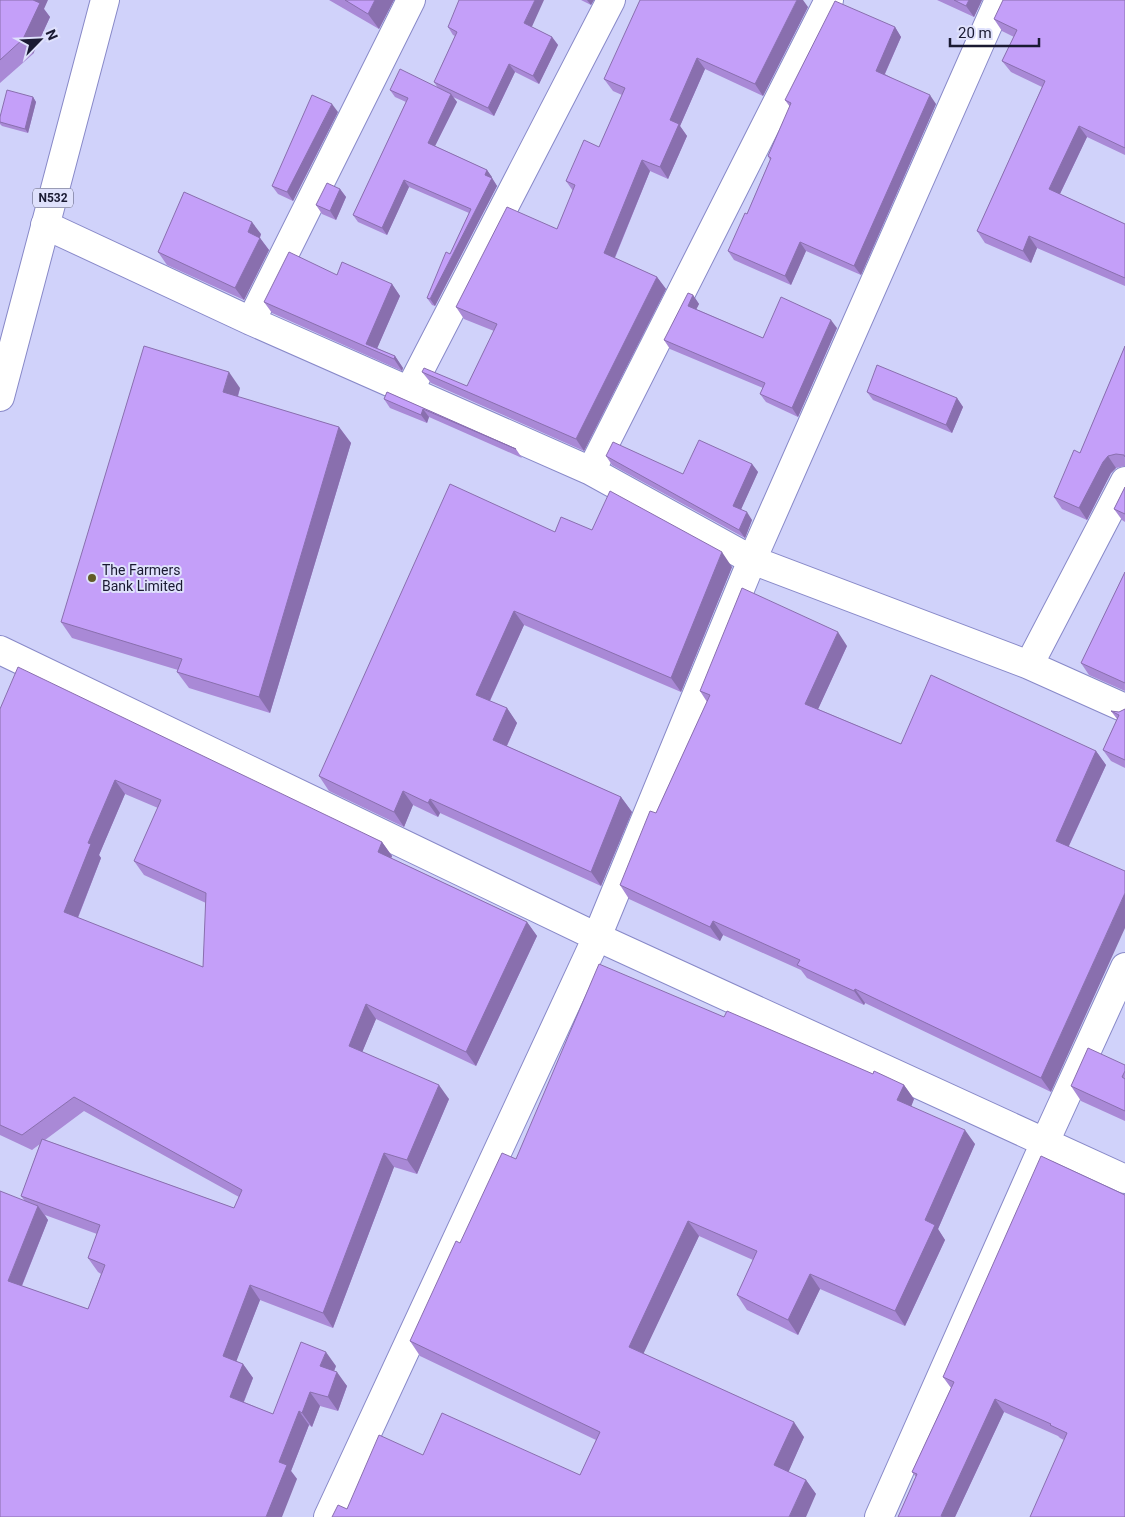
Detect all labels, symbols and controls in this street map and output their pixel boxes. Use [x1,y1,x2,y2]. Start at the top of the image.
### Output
north arrow [15,15,65,65]
scale bar [950,15,1039,47]
text: 20 m [958,24,992,42]
text: N [43,27,61,42]
road number: N532 [33,188,73,208]
place label: The Farmers Bank Limited [102,562,183,594]
marker: The Farmers Bank Limited [86,572,98,584]

